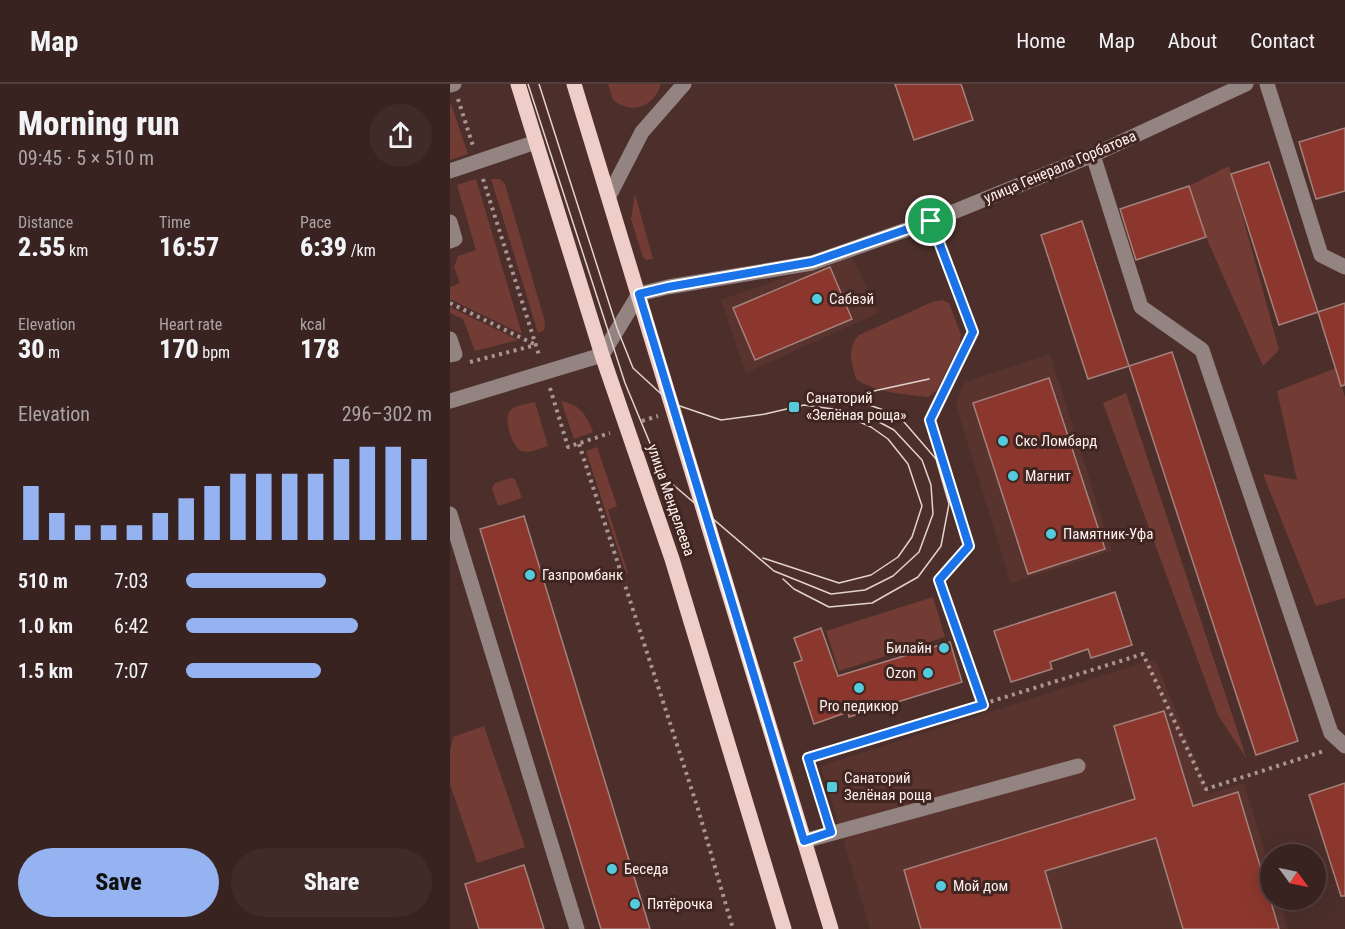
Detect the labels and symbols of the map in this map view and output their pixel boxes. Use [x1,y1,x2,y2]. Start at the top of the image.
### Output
street label: улица Генерала Горбатова [981,127,1139,207]
pin [905,195,956,246]
place label: Сабвэй [829,290,874,308]
marker: Сабвэй [810,292,824,306]
place label: Санаторий «Зелёная роща» [806,389,906,424]
marker: Санаторий «Зелёная роща» [787,400,801,414]
place label: Скс Ломбард [1015,432,1097,450]
marker: Скс Ломбард [996,434,1010,448]
street label: улица Менделеева [643,442,699,558]
place label: Магнит [1025,467,1071,485]
marker: Магнит [1006,469,1020,483]
place label: Памятник-Уфа [1063,525,1153,543]
marker: Памятник-Уфа [1044,527,1058,541]
place label: Газпромбанк [542,566,623,584]
marker: Газпромбанк [523,568,537,582]
place label: Билайн [886,639,932,657]
marker: Билайн [937,641,951,655]
place label: Ozon [886,664,916,682]
marker: Ozon [921,666,935,680]
marker: Pro педикюр [852,681,866,695]
place label: Pro педикюр [819,697,899,715]
place label: Санаторий Зелёная роща [844,769,932,804]
marker: Санаторий Зелёная роща [825,780,839,794]
north arrow [1260,844,1326,910]
place label: Беседа [624,860,668,878]
marker: Беседа [605,862,619,876]
place label: Мой дом [953,877,1008,895]
marker: Мой дом [934,879,948,893]
place label: Пятёрочка [647,895,713,913]
marker: Пятёрочка [628,897,642,911]

